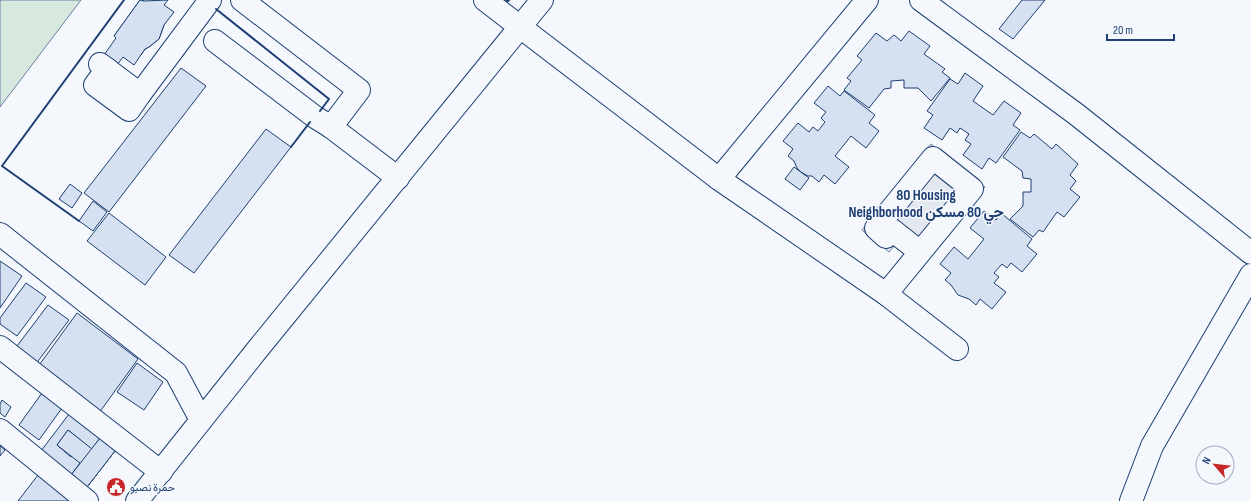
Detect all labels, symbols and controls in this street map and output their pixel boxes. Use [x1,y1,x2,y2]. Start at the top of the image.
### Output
scale bar [1107,16,1174,42]
text: 20 m [1113,23,1133,38]
district label: 80 Housing Neighborhood حي 80 مسكن [848,186,1004,225]
north arrow [1195,445,1235,485]
text: N [1199,455,1214,466]
public building icon: حمرة نصبو [105,476,127,498]
place label: حمرة نصبو [130,481,175,494]

